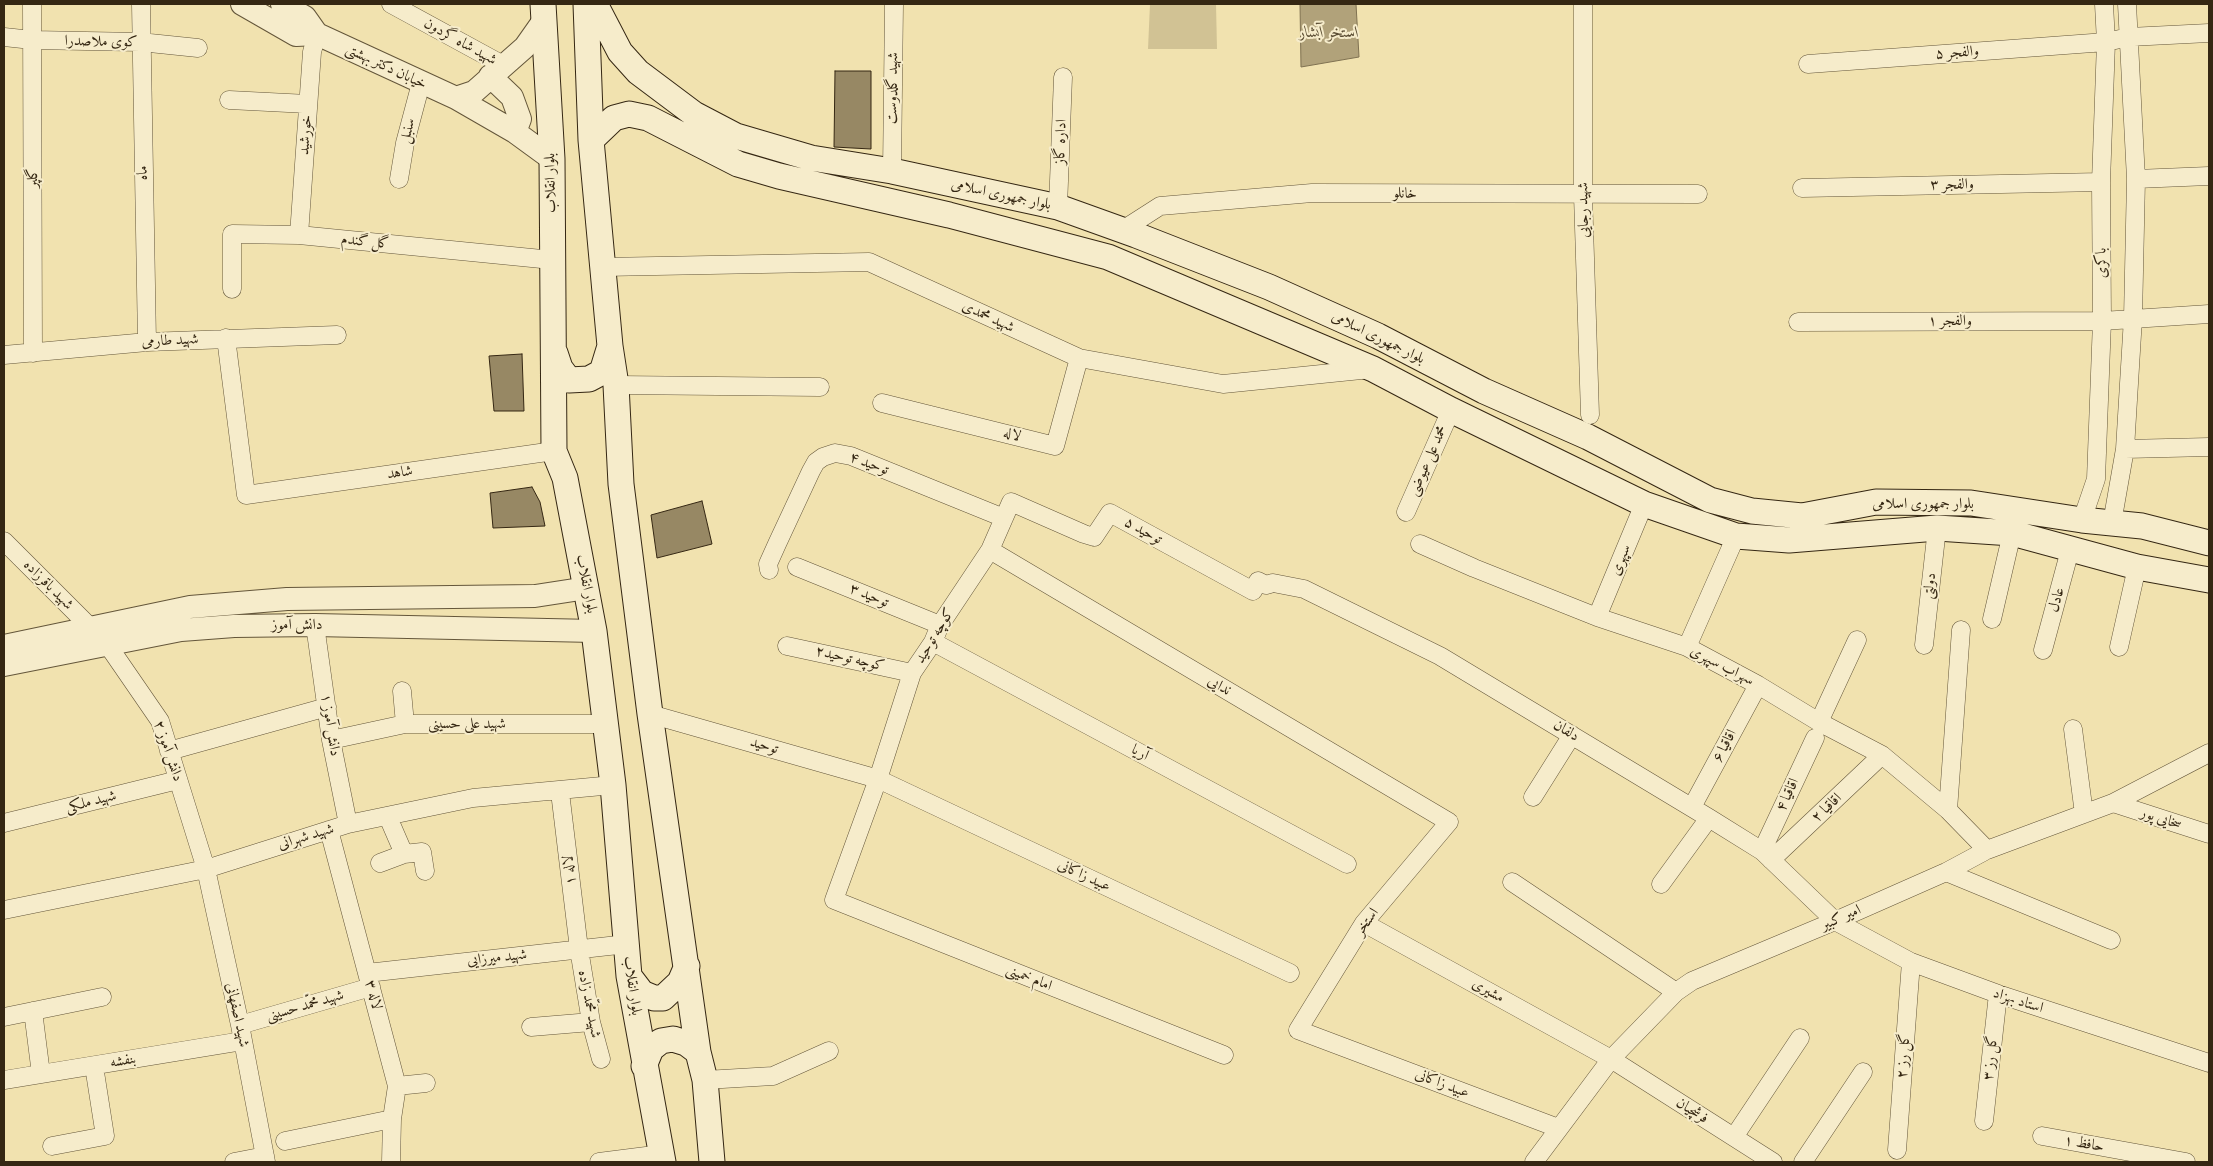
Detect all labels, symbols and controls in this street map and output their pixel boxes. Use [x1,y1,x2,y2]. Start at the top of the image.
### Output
street label: شهید شاه گردون [420,15,500,69]
water label: استخر آبشار [1299,23,1359,43]
street label: کوی ملاصدرا [64,32,138,52]
street label: خیابان دکتر بهشتی [343,40,429,94]
street label: والفجر ۵ [1935,42,1979,64]
street label: شهید گلدوست [883,52,903,124]
street label: خورشید [296,114,316,156]
street label: سنبل [396,116,420,146]
street label: اداره گاز [1051,119,1071,165]
street label: بلوار انقلاب [541,153,561,213]
street label: ماه [134,165,152,181]
street label: گلپر [24,168,42,188]
street label: بلوار جمهوری اسلامی [949,176,1053,214]
street label: والفجر ۳ [1930,176,1974,194]
street label: شهید رجایی [1575,182,1593,238]
street label: خانلو [1393,185,1417,203]
street label: گل گندم [340,231,390,253]
street label: باکری [2093,248,2111,278]
street label: شهید محمدی [959,297,1017,337]
street label: بلوار جمهوری اسلامی [1328,308,1428,368]
street label: والفجر ۱ [1928,312,1972,330]
street label: شهید طارمی [141,331,199,351]
street label: محمد علی عیوضی [1404,423,1452,499]
street label: لاله [1001,424,1023,446]
street label: توحید ۴ [847,449,891,479]
street label: شاهد [386,462,414,484]
street label: بلوار جمهوری اسلامی [1872,495,1974,513]
street label: توحید ۵ [1121,513,1165,549]
street label: سپهری [1606,542,1636,578]
street label: بلوار انقلاب [571,553,601,615]
street label: شهید باقرزاده [19,556,77,614]
street label: دولتی [1919,572,1941,600]
street label: توحید ۳ [847,580,891,612]
street label: عادل [2045,586,2069,614]
street label: کوچه توحید [911,605,959,667]
street label: دانش آموز [271,616,323,634]
street label: کوچه توحید۲ [814,642,886,676]
street label: سهراب سپهری [1687,642,1757,690]
street label: ندایی [1204,672,1234,700]
street label: دانش آموز ۱ [316,692,344,758]
street label: شهید علی حسینی [428,715,506,733]
street label: دلفان [1550,716,1582,746]
street label: دانش آموز ۲ [149,718,187,784]
street label: اقاقیا ۶ [1709,726,1741,766]
street label: توحید [748,733,780,759]
street label: آریا [1128,741,1152,765]
street label: اقاقیا ۴ [1773,776,1803,814]
street label: شهید ملکی [64,787,118,817]
street label: اقاقیا ۲ [1808,790,1846,826]
street label: سخایی پور [2138,804,2184,834]
street label: شهید شهرانی [276,820,336,854]
street label: لاله ۱ [559,854,581,886]
street label: عبید زاکانی [1055,856,1113,896]
street label: امیر کبیر [1818,901,1864,935]
street label: استخر [1351,905,1383,939]
street label: شهید میرزایی [466,946,528,970]
street label: بلوار انقلاب [619,955,645,1017]
street label: امام خمینی [1003,961,1055,995]
street label: شهید محمّد زاده [574,969,604,1039]
street label: مشیری [1469,975,1507,1007]
street label: لاله ۳ [360,978,386,1012]
street label: شهید اصفهانی [221,981,253,1049]
street label: استاد بهزاد [1991,984,2045,1018]
street label: شهید محمّد حسینی [264,986,346,1026]
street label: گل رز ۲ [1893,1033,1915,1079]
street label: گل رز ۳ [1980,1035,2002,1081]
street label: بنفشه [109,1050,137,1072]
street label: عبید زاکانی [1412,1065,1472,1103]
street label: فرشچیان [1672,1094,1712,1128]
street label: حافظ ۱ [2063,1132,2105,1156]

